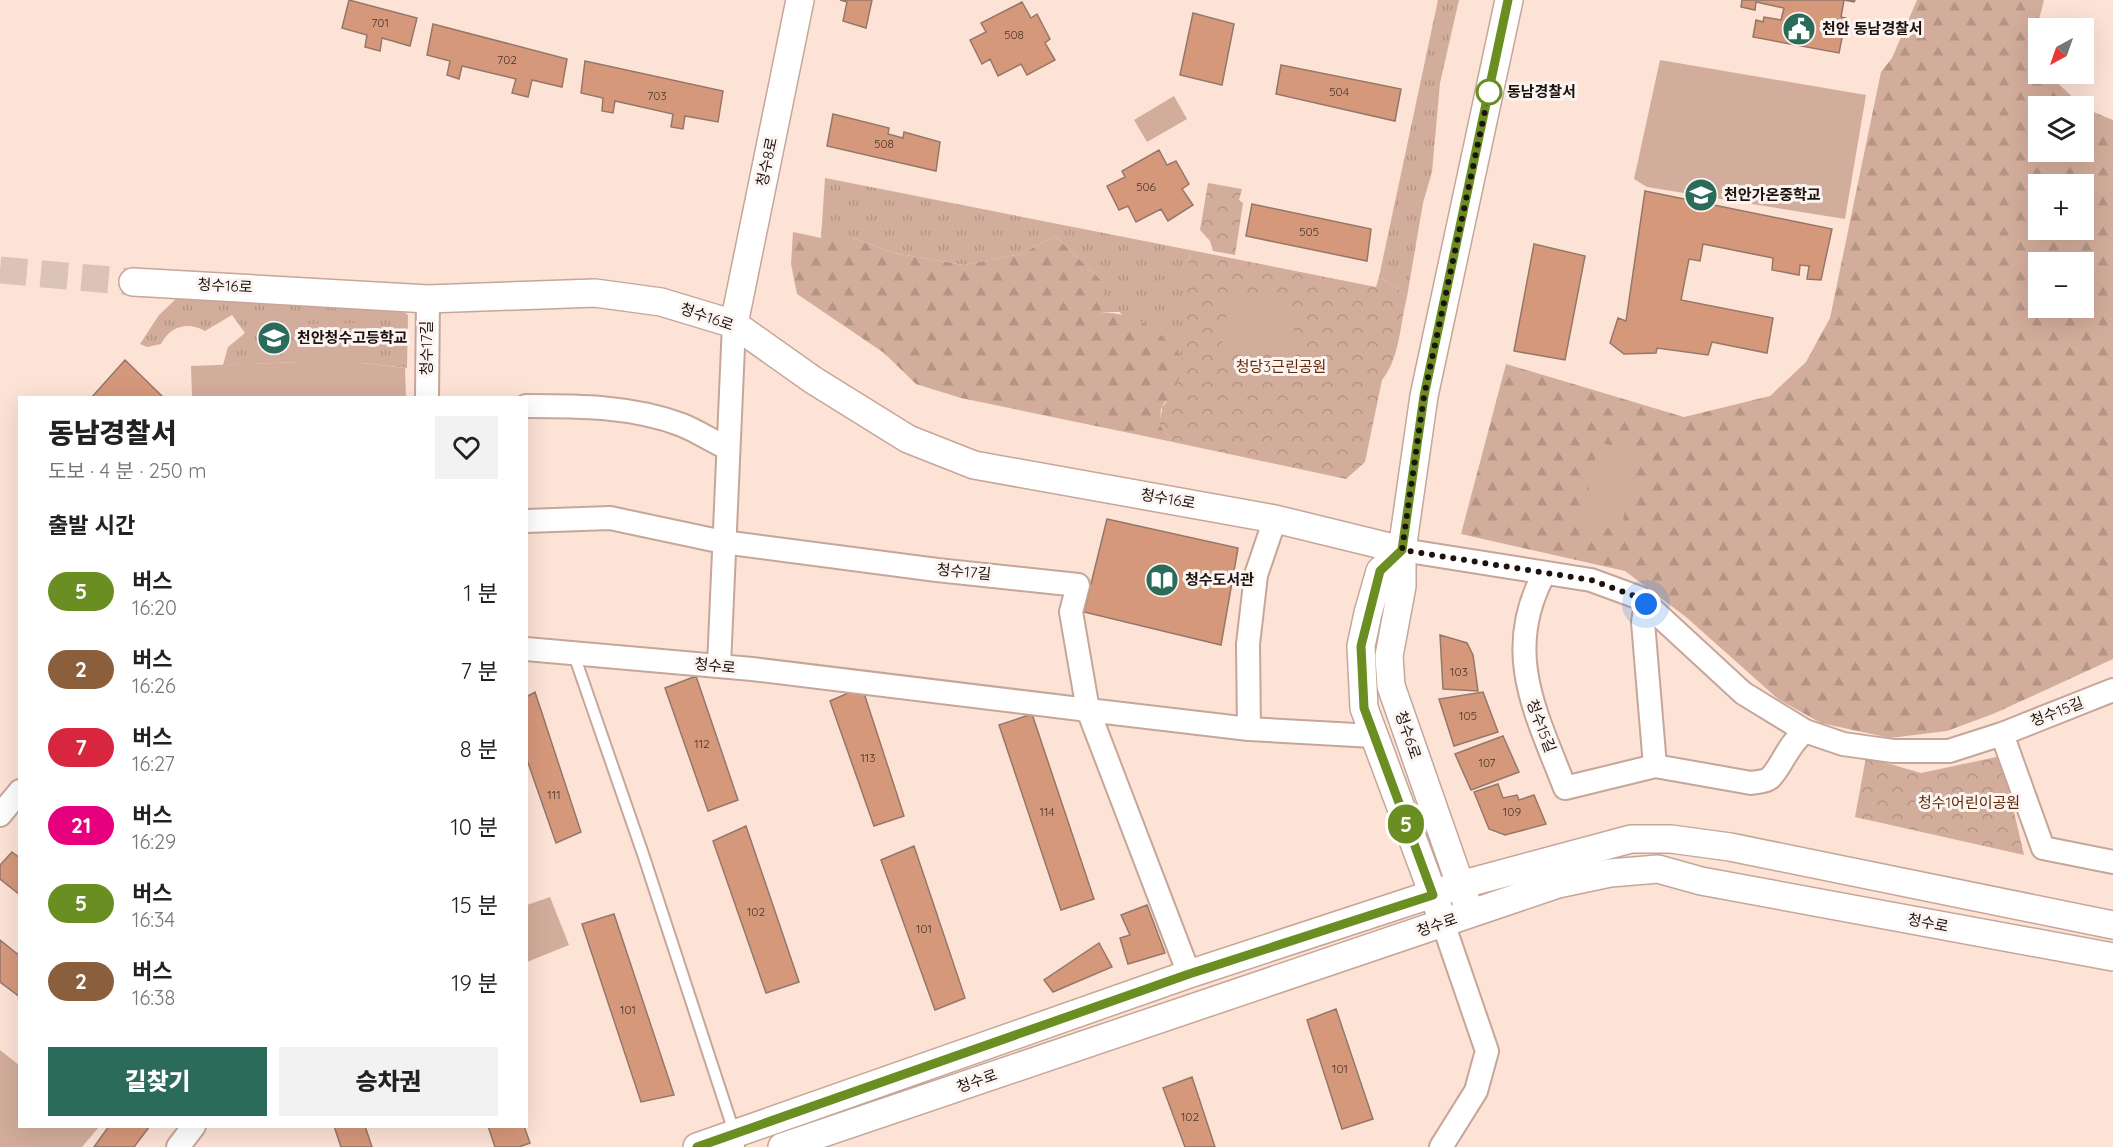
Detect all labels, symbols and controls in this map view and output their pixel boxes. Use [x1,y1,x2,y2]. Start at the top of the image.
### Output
public building icon: 천안 동남경찰서 [1781,11,1817,47]
house number: 701 [371,15,389,30]
north arrow [2028,18,2094,84]
map controls [2028,18,2094,318]
place label: 천안 동남경찰서 [1822,19,1923,38]
house number: 508 [1004,27,1024,42]
house number: 702 [497,52,517,67]
marker: 동남경찰서 [1476,79,1502,105]
place label: 동남경찰서 [1507,82,1576,101]
house number: 504 [1329,84,1349,99]
house number: 703 [647,88,667,103]
button: layers [2028,96,2094,162]
street label: 청수8로 [752,136,781,188]
house number: 508 [874,136,894,151]
button: + [2028,174,2094,240]
school or university icon: 천안가온중학교 [1683,177,1719,213]
house number: 506 [1136,179,1157,194]
place label: 천안가온중학교 [1724,185,1821,204]
house number: 505 [1299,224,1319,239]
button: − [2028,252,2094,318]
street label: 청수16로 [197,275,253,296]
street label: 청수16로 [678,299,736,334]
school or university icon: 천안청수고등학교 [256,320,292,356]
street label: 청수17길 [417,321,436,375]
place label: 천안청수고등학교 [297,328,408,347]
park label: 청당3근린공원 [1236,357,1326,376]
text: 동남경찰서 [48,415,177,450]
button: heart [435,416,498,479]
text: 도보 · 4 분 · 250 m [48,458,206,483]
street label: 청수16로 [1139,484,1197,513]
text: 출발 시간 [48,511,135,539]
street label: 청수17길 [936,560,992,583]
library icon: 청수도서관 [1144,562,1180,598]
text: 버스 [132,567,172,595]
place label: 청수도서관 [1185,570,1254,589]
text: 5 [75,578,87,604]
text: 1 분 [464,579,498,607]
your location [1631,589,1661,619]
text: 16:20 [132,595,177,620]
text: 버스 [132,645,172,673]
street label: 청수로 [693,654,737,677]
text: 2 [75,656,87,682]
text: 7 분 [460,657,498,685]
house number: 103 [1450,664,1468,679]
text: 16:26 [132,673,176,698]
street label: 청수15길 [2028,693,2086,730]
street label: 청수15길 [1523,697,1560,755]
street label: 청수6로 [1391,708,1426,761]
house number: 105 [1459,708,1477,723]
text: 버스 [132,723,172,751]
text: 7 [75,734,87,760]
text: 8 분 [460,735,498,763]
house number: 112 [694,736,710,751]
house number: 113 [860,750,876,765]
text: 16:27 [132,751,175,776]
house number: 107 [1478,755,1496,770]
house number: 111 [547,787,561,802]
park label: 청수1어린이공원 [1918,793,2020,812]
text: 버스 [132,801,172,829]
house number: 114 [1039,804,1055,819]
line badge: 5 [1386,804,1426,844]
house number: 109 [1503,804,1521,819]
text: 5 [1400,811,1412,837]
text: 21 [71,812,91,838]
text: 10 분 [451,813,498,841]
text: 16:29 [132,829,176,854]
text: 버스 [132,879,172,907]
text: 5 [75,890,87,916]
text: 15 분 [452,891,498,919]
house number: 102 [747,904,765,919]
text: 16:34 [132,907,175,932]
street label: 청수로 [1414,909,1460,940]
street label: 청수로 [1906,909,1950,936]
house number: 101 [916,921,932,936]
text: 버스 [132,957,172,985]
text: 2 [75,968,87,994]
text: 19 분 [451,969,498,997]
text: 16:38 [132,985,175,1010]
house number: 101 [620,1002,636,1017]
button: 길찾기 [48,1047,267,1116]
button: 승차권 [279,1047,498,1116]
house number: 101 [1332,1061,1348,1076]
street label: 청수로 [954,1065,1000,1096]
house number: 102 [1181,1109,1199,1124]

